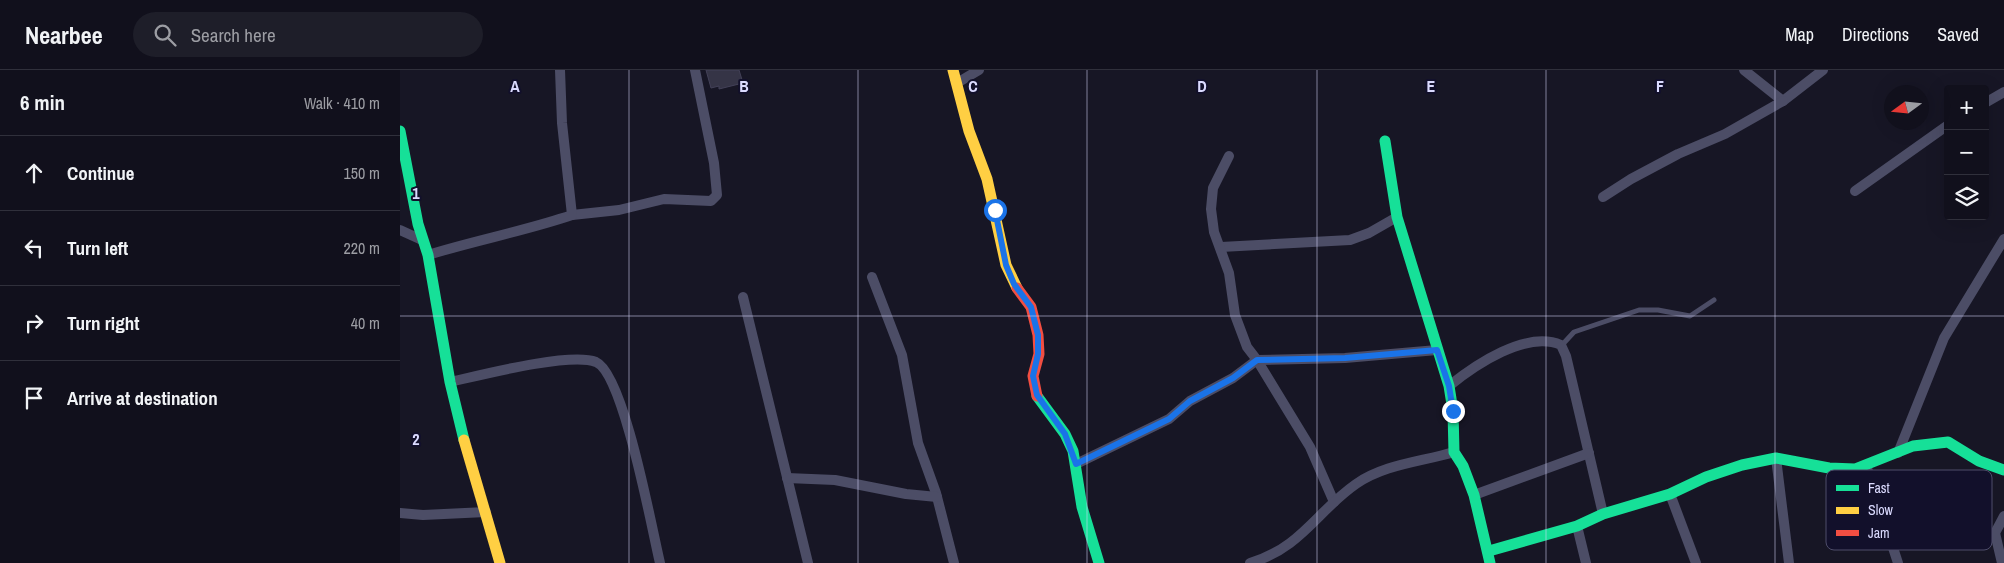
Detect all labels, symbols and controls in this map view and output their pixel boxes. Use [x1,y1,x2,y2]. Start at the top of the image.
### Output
search box [133,12,483,57]
text: Nearbee [25,19,103,51]
icon: search [151,21,179,49]
text: Search here [191,22,276,48]
text: Map [1785,22,1814,47]
text: Directions [1842,22,1909,47]
text: Saved [1937,22,1979,47]
text: A [510,75,520,97]
text: B [739,75,749,97]
text: C [968,75,978,97]
text: D [1197,75,1207,97]
text: E [1427,75,1436,97]
text: F [1656,75,1664,97]
north arrow [1884,85,1929,130]
map controls [1944,85,1989,220]
button: + [1944,85,1989,130]
text: 6 min [20,88,65,117]
text: Walk · 410 m [304,92,380,114]
button: − [1944,130,1989,175]
icon: ahead [20,159,48,187]
text: Continue [67,160,135,186]
text: 150 m [344,162,380,184]
button: layers [1944,175,1989,220]
text: 1 [412,182,420,204]
route start [984,199,1007,222]
icon: left [20,234,48,262]
text: Turn left [67,235,128,261]
text: 220 m [344,237,380,259]
icon: right [20,309,48,337]
text: Turn right [67,310,139,336]
text: 40 m [351,312,380,334]
icon: arrive [20,384,48,412]
text: Arrive at destination [67,385,218,411]
route end [1442,400,1465,423]
text: 2 [412,428,420,450]
legend [1826,470,1992,550]
text: Fast [1868,479,1890,497]
text: Slow [1868,501,1894,519]
text: Jam [1868,524,1890,542]

